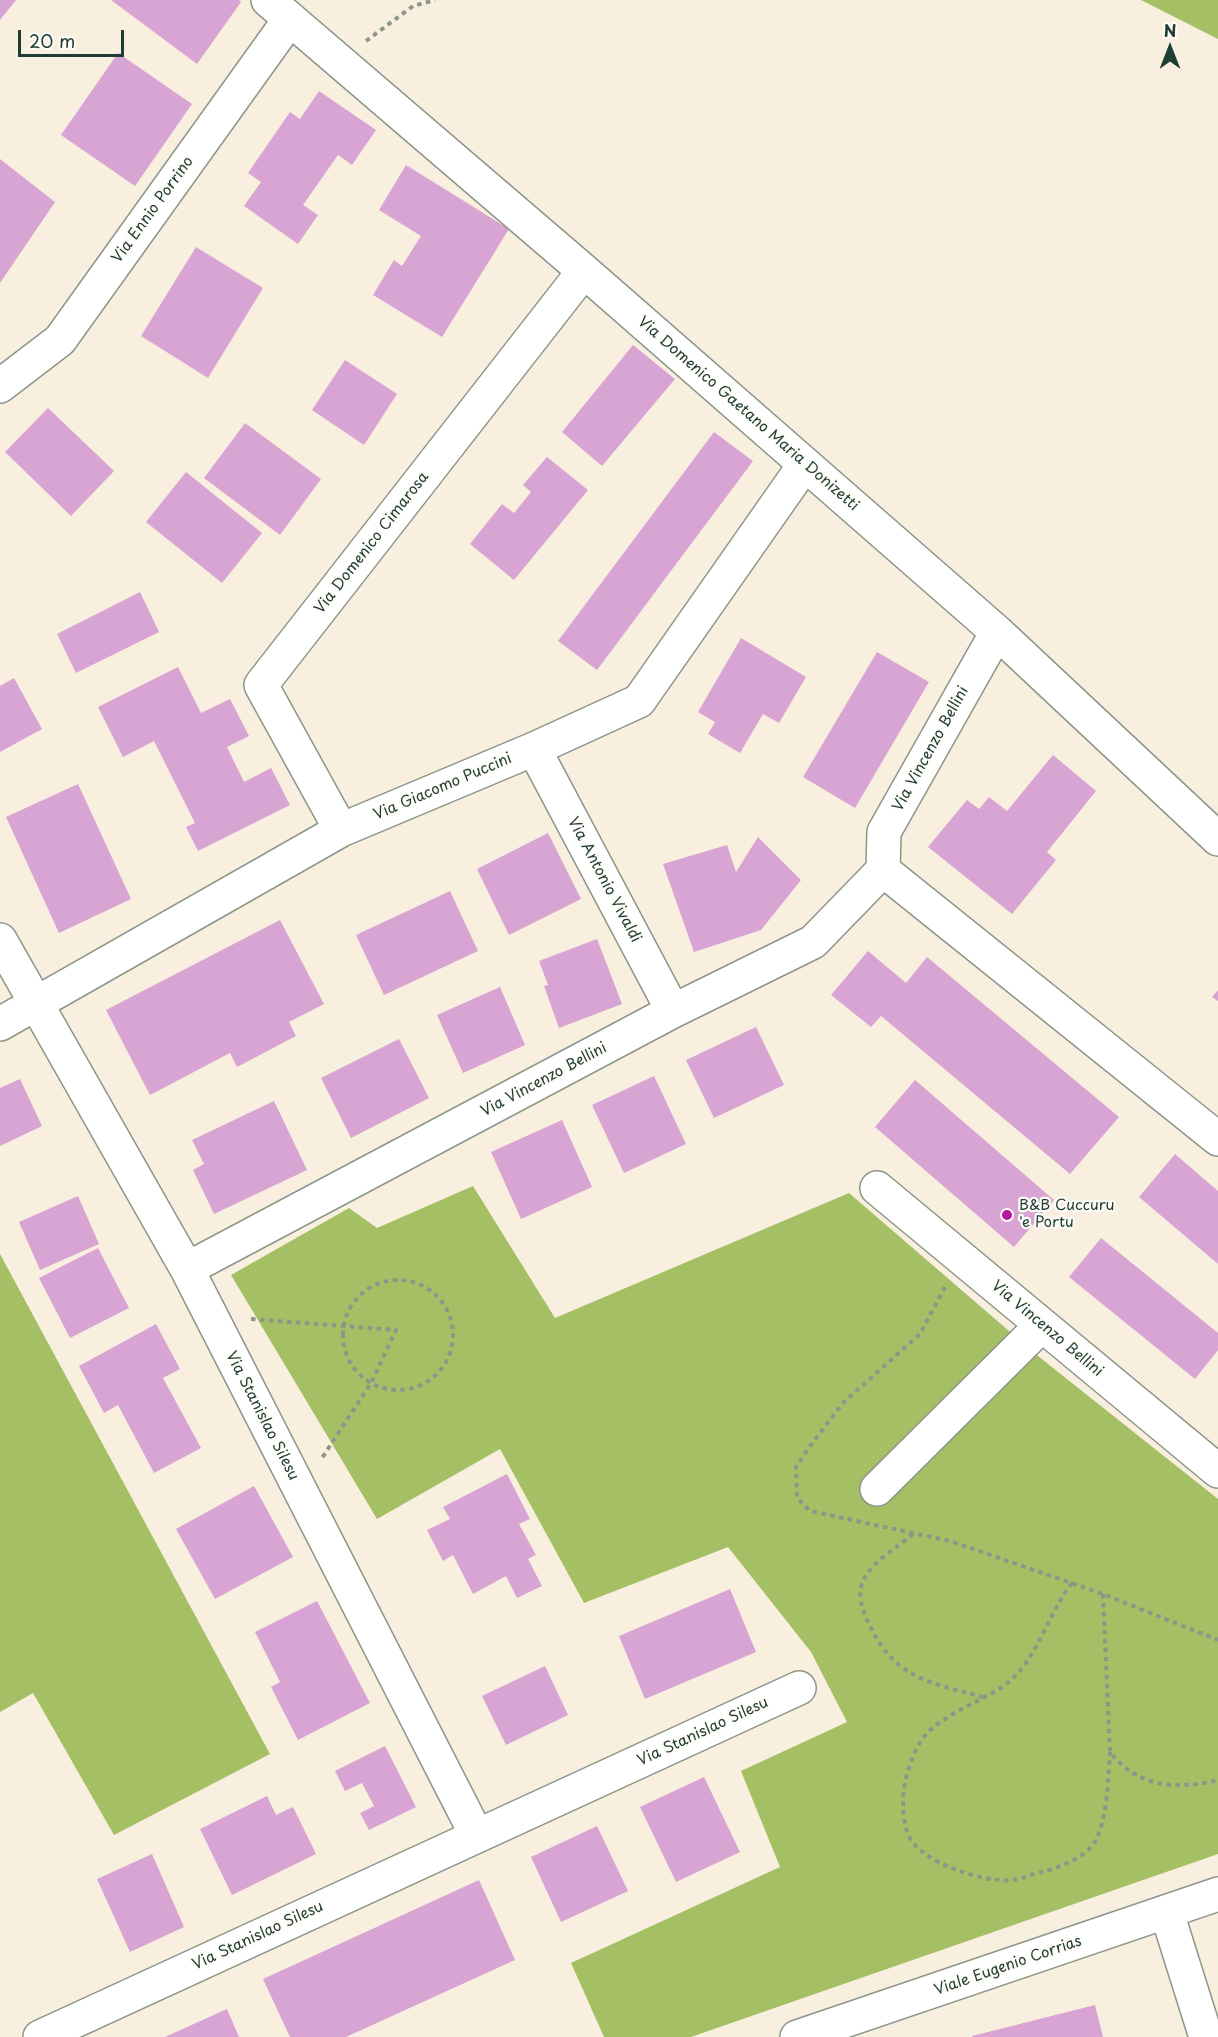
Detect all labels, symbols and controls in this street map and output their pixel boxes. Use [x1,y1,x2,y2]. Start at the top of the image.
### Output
scale bar [21,18,128,56]
north arrow [1140,18,1200,78]
text: N [1164,18,1176,42]
text: 20 m [29,27,75,54]
street label: Via Ennio Porrino [108,153,198,267]
street label: Via Domenico Gaetano Maria Donizetti [634,313,862,515]
street label: Via Domenico Cimarosa [311,469,433,617]
street label: Via Vincenzo Bellini [889,683,973,815]
street label: Via Giacomo Puccini [371,750,515,824]
street label: Via Antonio Vivaldi [563,814,645,946]
street label: Via Vincenzo Bellini [478,1039,610,1121]
place label: B&B Cuccuru 'e Portu [1019,1197,1114,1232]
marker: B&B Cuccuru 'e Portu [1000,1208,1014,1222]
street label: Via Vincenzo Bellini [988,1277,1106,1381]
street label: Via Stanislao Silesu [222,1349,302,1483]
street label: Via Stanislao Silesu [635,1694,771,1770]
street label: Via Stanislao Silesu [190,1898,326,1974]
street label: Viale Eugenio Corrias [932,1932,1084,2000]

